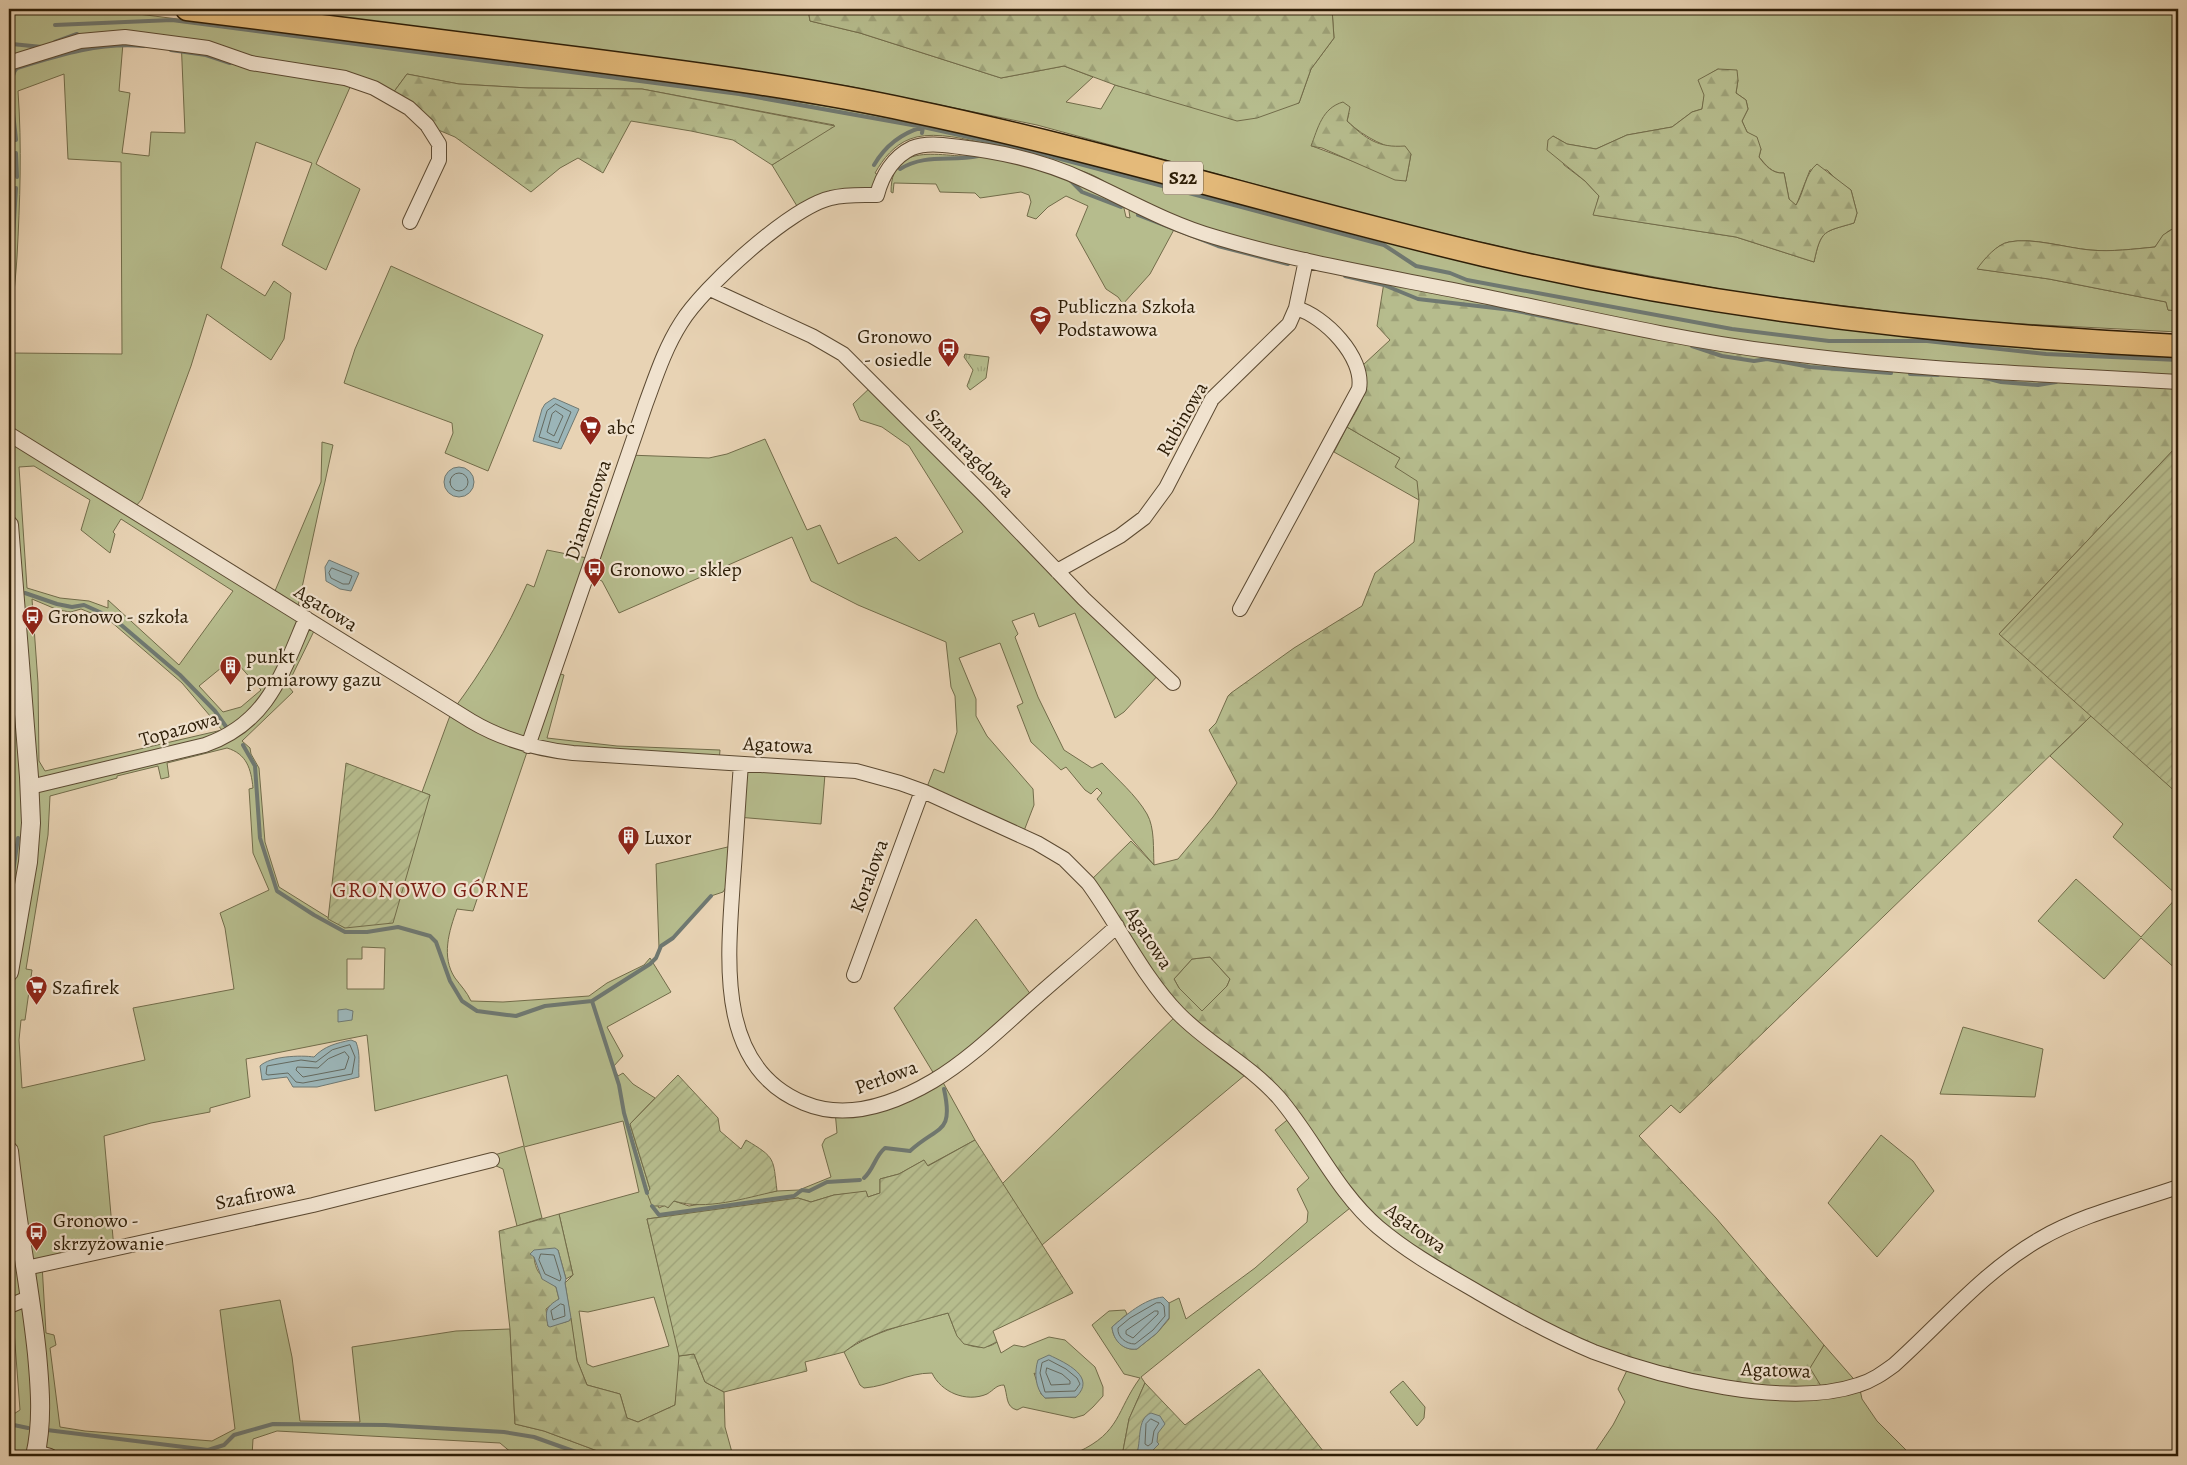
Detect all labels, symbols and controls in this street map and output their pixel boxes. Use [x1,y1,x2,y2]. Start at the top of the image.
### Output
road number: S22 [1163,162,1203,194]
place label: Publiczna Szkoła Podstawowa [1057,293,1196,343]
school or university icon: Publiczna Szkoła Podstawowa [1029,305,1053,336]
place label: Gronowo - osiedle [857,323,932,373]
bus stop icon: Gronowo - osiedle [936,336,960,367]
street label: Rubinowa [1150,376,1215,461]
street label: Szmaragdowa [919,402,1021,504]
place label: abc [607,414,635,441]
supermarket icon: abc [579,415,603,446]
street label: Diamentowa [558,455,618,564]
place label: Gronowo - sklep [610,556,742,583]
bus stop icon: Gronowo - sklep [582,557,606,588]
street label: Agatowa [288,577,363,638]
place label: Gronowo - szkoła [48,603,190,630]
bus stop icon: Gronowo - szkoła [20,604,44,635]
place label: punkt pomiarowy gazu [246,643,381,693]
building icon: punkt pomiarowy gazu [218,655,242,686]
street label: Topazowa [136,705,223,753]
street label: Agatowa [741,730,814,760]
place label: Luxor [644,824,692,851]
building icon: Luxor [616,825,640,856]
street label: Koralowa [843,835,895,916]
district label: GRONOWO GÓRNE [332,875,530,905]
street label: Agatowa [1118,900,1180,975]
place label: Szafirek [52,974,119,1001]
supermarket icon: Szafirek [24,975,48,1006]
street label: Perłowa [851,1053,922,1101]
street label: Szafirowa [213,1173,298,1217]
street label: Agatowa [1379,1196,1453,1260]
place label: Gronowo - skrzyżowanie [53,1207,164,1257]
bus stop icon: Gronowo - skrzyżowanie [25,1220,49,1251]
street label: Agatowa [1739,1355,1812,1385]

